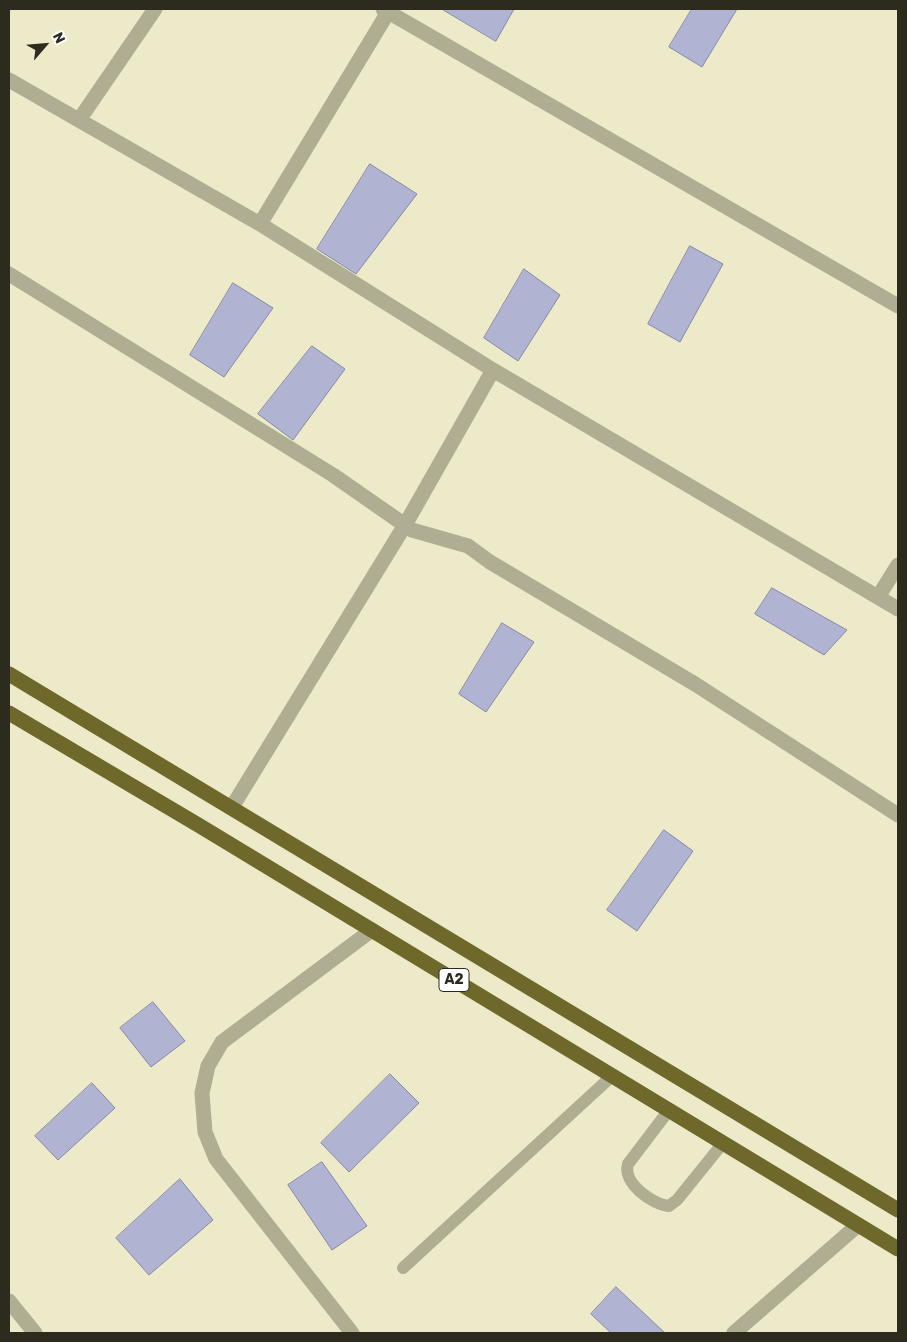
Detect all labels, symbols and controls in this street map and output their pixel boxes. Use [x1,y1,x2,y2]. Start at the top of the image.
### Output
north arrow [20,20,70,70]
text: N [49,30,69,46]
road number: A2 [439,968,469,992]

